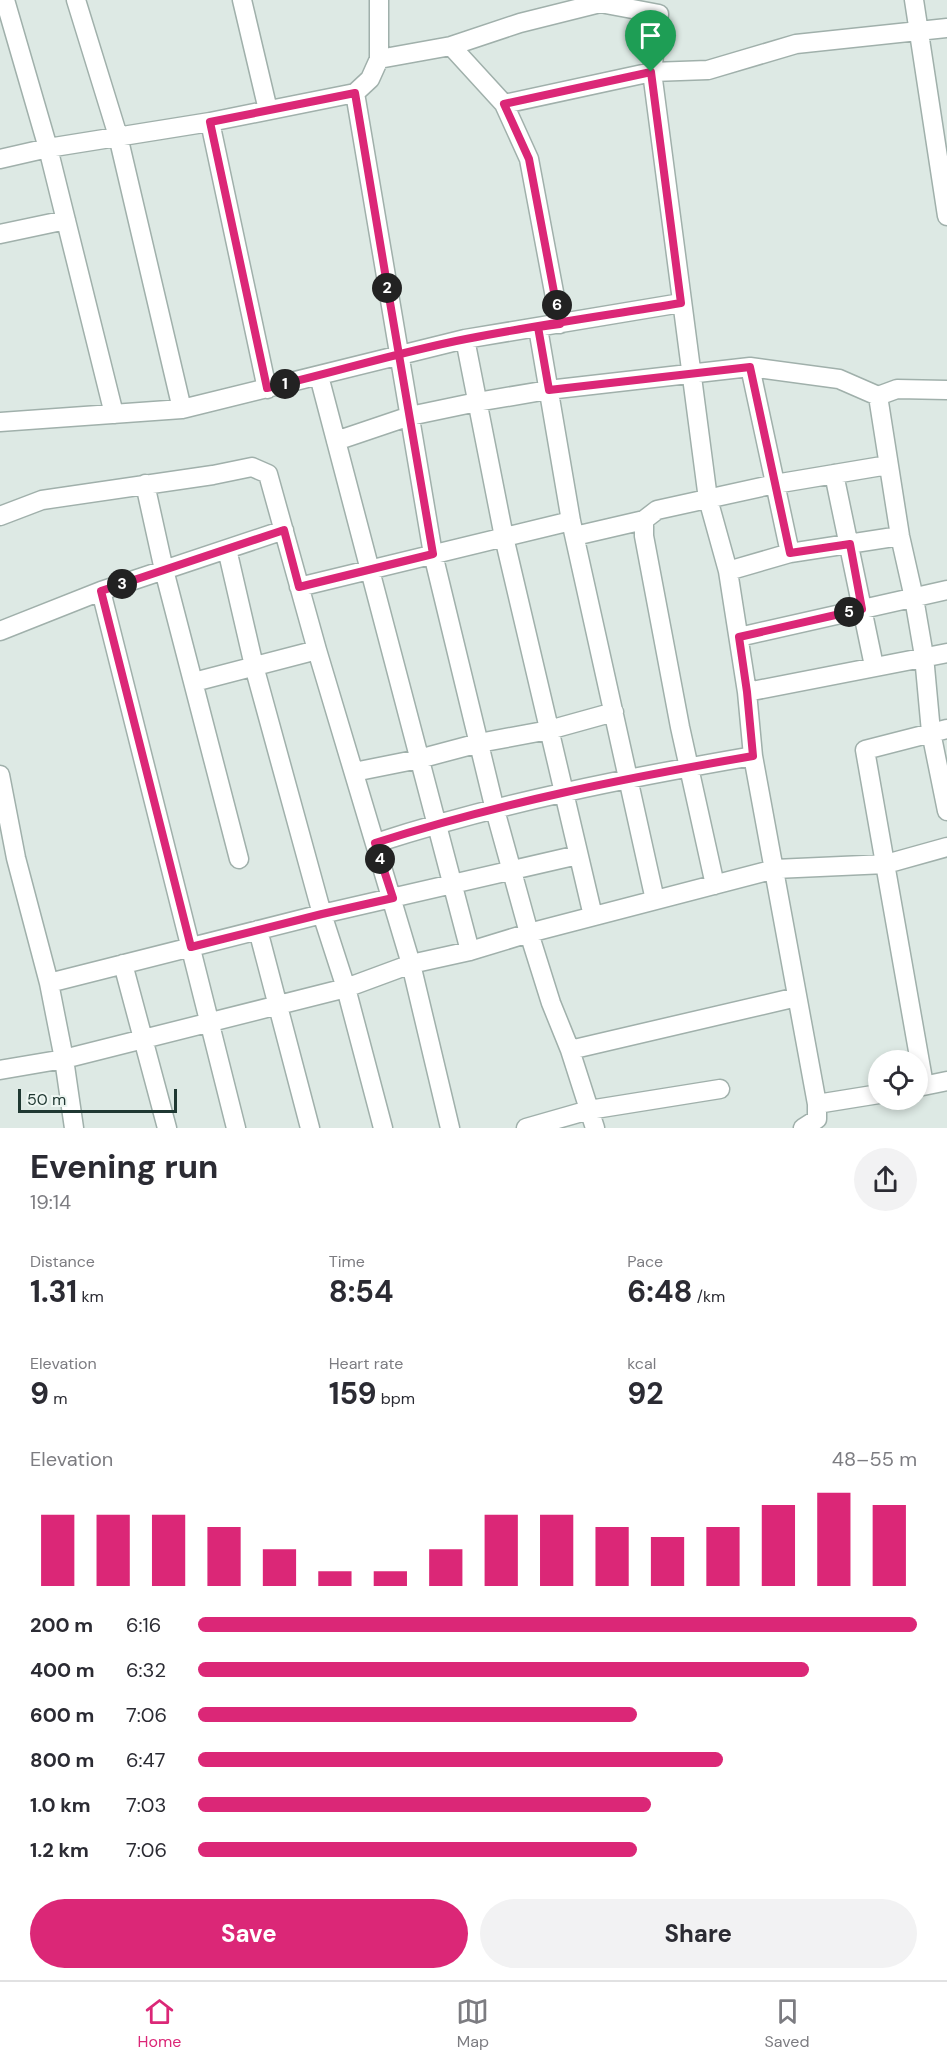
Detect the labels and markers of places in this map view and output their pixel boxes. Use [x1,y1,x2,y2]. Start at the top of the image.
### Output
pin [625,10,676,72]
pin: 2 [372,273,402,303]
pin: 6 [542,290,572,320]
pin: 1 [270,369,300,399]
pin: 3 [107,569,137,599]
pin: 5 [834,597,864,627]
pin: 4 [365,844,395,874]

